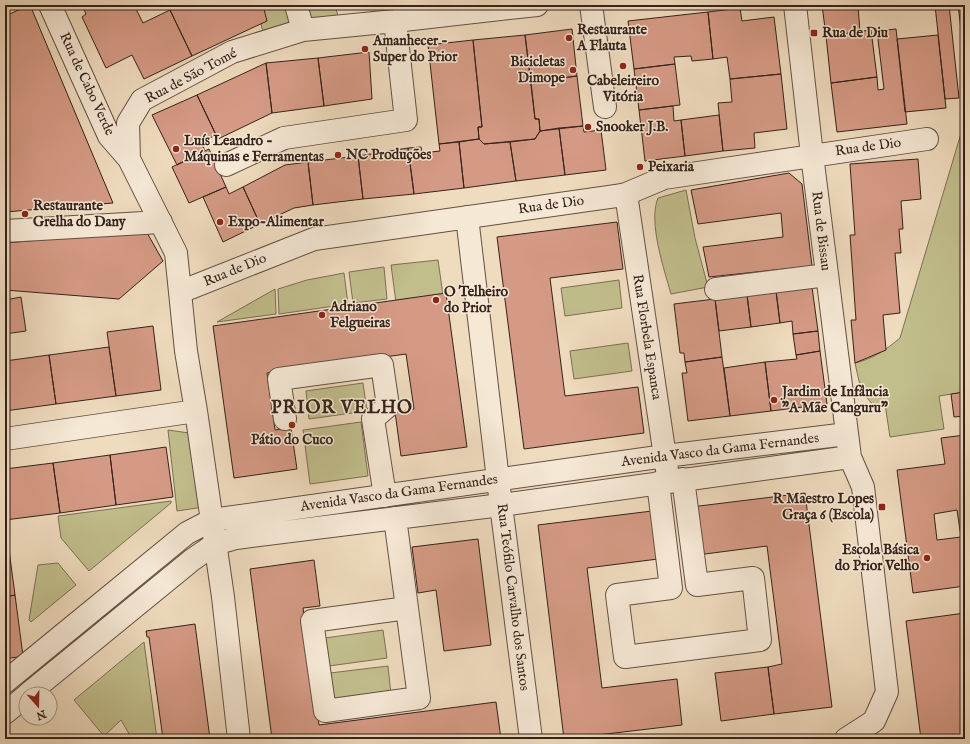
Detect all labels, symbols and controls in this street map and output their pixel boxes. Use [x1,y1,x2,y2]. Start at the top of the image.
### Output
place label: Restaurante A Flauta [576,21,647,55]
place label: Rua de Diu [822,24,889,42]
marker: Rua de Diu [809,28,819,38]
street label: Rua de Cabo Verde [55,29,119,139]
place label: Amanhecer - Super do Prior [372,32,458,66]
marker: Restaurante A Flauta [564,33,574,43]
street label: Rua de São Tomé [142,44,240,108]
marker: Amanhecer - Super do Prior [360,44,370,54]
place label: Bicicletas Dimope [510,53,566,87]
marker: Cabeleireiro Vitória [618,61,628,71]
marker: Bicicletas Dimope [568,65,578,75]
place label: Cabeleireiro Vitória [587,72,659,106]
place label: Snooker J.B. [596,118,668,136]
marker: Snooker J.B. [583,122,593,132]
place label: Luís Leandro - Máquinas e Ferramentas [184,132,324,166]
street label: Rua de Dio [834,133,903,161]
marker: Luís Leandro - Máquinas e Ferramentas [171,144,181,154]
place label: NC Produções [345,146,432,164]
marker: NC Produções [333,150,343,160]
place label: Peixaria [648,158,695,176]
marker: Peixaria [635,162,645,172]
street label: Rua de Bissau [807,190,835,272]
street label: Rua de Dio [517,191,586,219]
place label: Restaurante Grelha do Dany [33,197,127,231]
marker: Restaurante Grelha do Dany [20,209,30,219]
place label: Expo-Alimentar [228,213,325,231]
marker: Expo-Alimentar [215,217,225,227]
street label: Rua de Dio [201,249,270,291]
street label: Rua Florbela Espanca [628,273,666,402]
place label: O Telheiro do Prior [444,283,509,317]
marker: O Telheiro do Prior [431,295,441,305]
place label: Adriano Felgueiras [329,298,390,332]
marker: Adriano Felgueiras [317,310,327,320]
place label: Jardim de Infância "A Mãe Canguru" [780,383,889,417]
marker: Jardim de Infância "A Mãe Canguru" [769,395,779,405]
district label: PRIOR VELHO [271,397,413,420]
marker: Pátio do Cuco [287,420,297,430]
street label: Avenida Vasco da Gama Fernandes [619,429,820,471]
place label: Pátio do Cuco [251,431,333,449]
street label: Avenida Vasco da Gama Fernandes [298,470,499,516]
place label: R Maestro Lopes Graça 6 (Escola) [773,490,874,524]
street label: Rua Teófilo Carvalho dos Santos [493,502,533,692]
marker: R Maestro Lopes Graça 6 (Escola) [877,502,887,512]
place label: Escola Básica do Prior Velho [835,541,920,575]
marker: Escola Básica do Prior Velho [922,553,932,563]
north arrow [18,686,58,726]
text: N [34,706,49,723]

